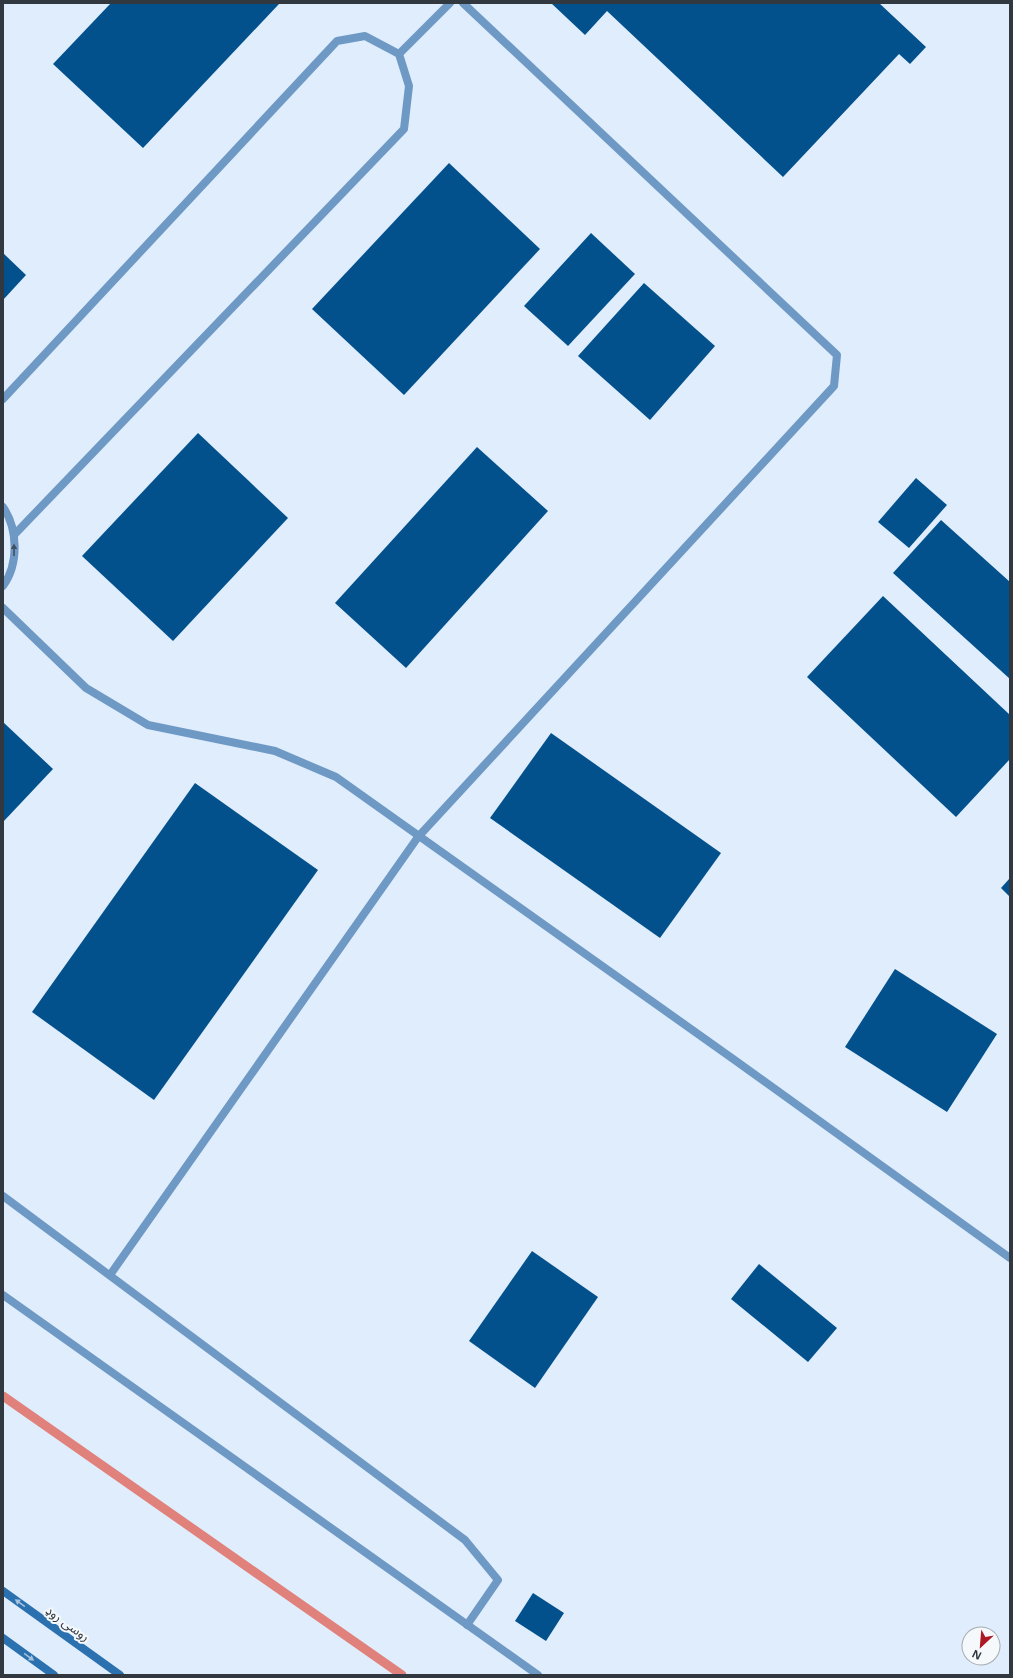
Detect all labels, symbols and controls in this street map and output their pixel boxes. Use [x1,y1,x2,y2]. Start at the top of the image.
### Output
one-way arrow [11,543,17,556]
one-way arrow [14,1599,25,1608]
street label: روسی روډ [42,1601,94,1645]
north arrow [961,1626,1001,1666]
text: N [969,1647,984,1664]
one-way arrow [23,1653,34,1661]

